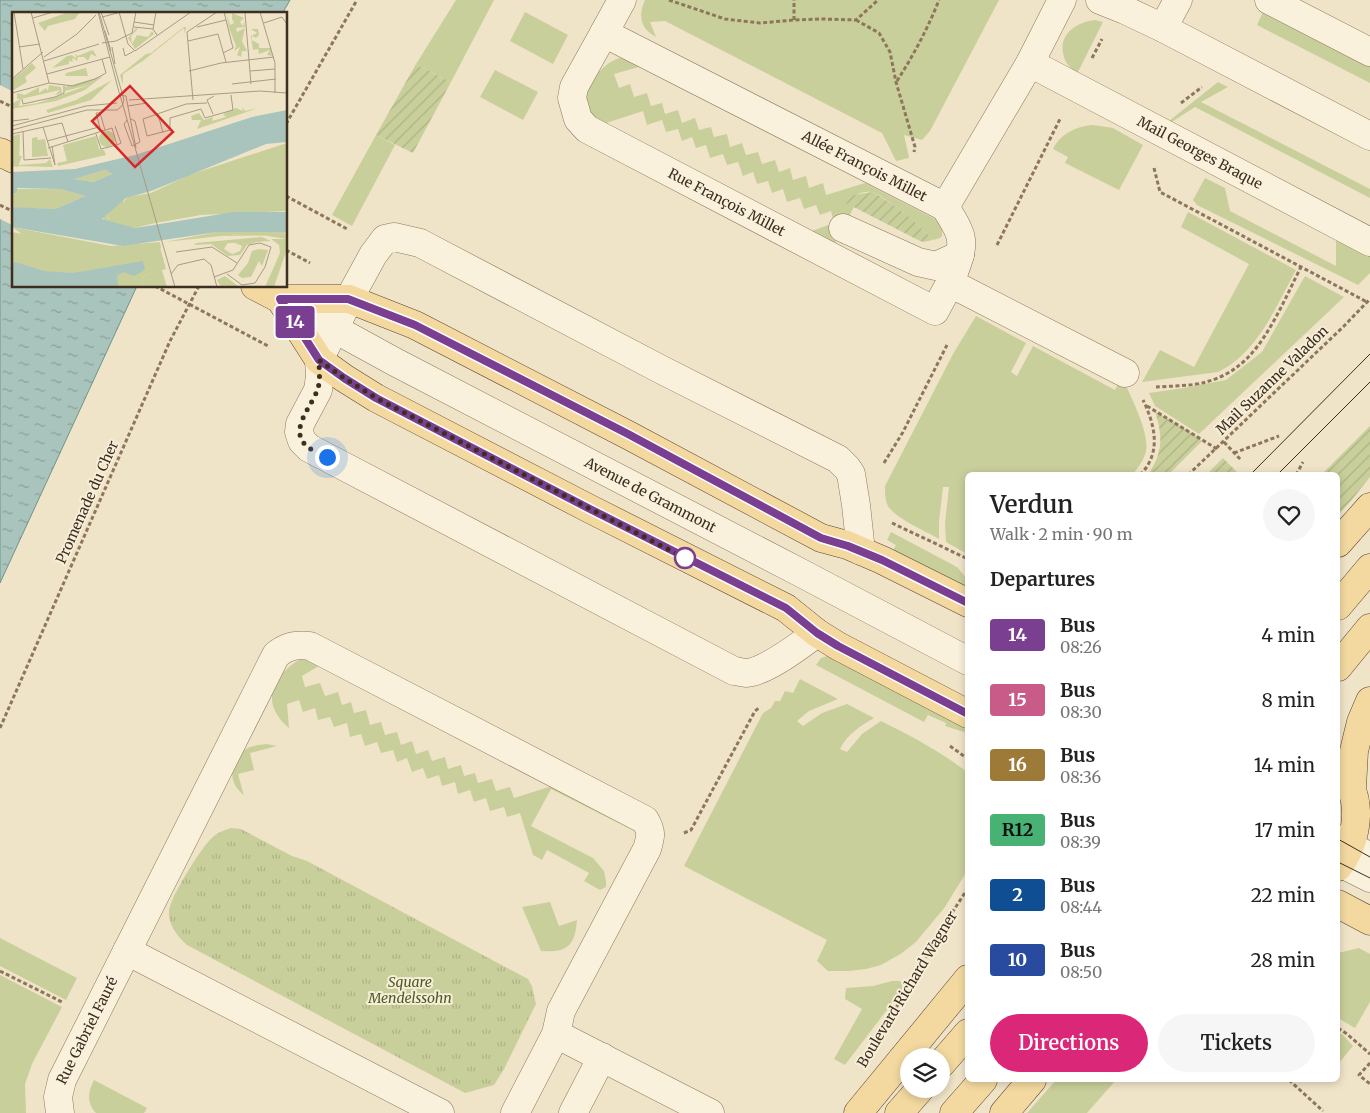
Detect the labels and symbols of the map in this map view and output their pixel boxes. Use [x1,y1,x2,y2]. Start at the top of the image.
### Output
inset map [12,12,288,288]
street label: Mail Georges Braque [1134,112,1266,193]
street label: Allée François Millet [798,126,930,205]
street label: Rue François Millet [665,164,789,240]
line badge: 14 [272,306,318,338]
street label: Mail Suzanne Valadon [1212,322,1332,438]
street label: Promenade du Cher [52,438,122,566]
your location [315,445,340,470]
street label: Avenue de Grammont [581,453,720,537]
unlabelled marker [674,547,696,569]
street label: Boulevard Richard Wagner [853,908,961,1070]
park label: Square Mendelssohn [367,973,452,1007]
street label: Rue Gabriel Fauré [52,974,121,1087]

